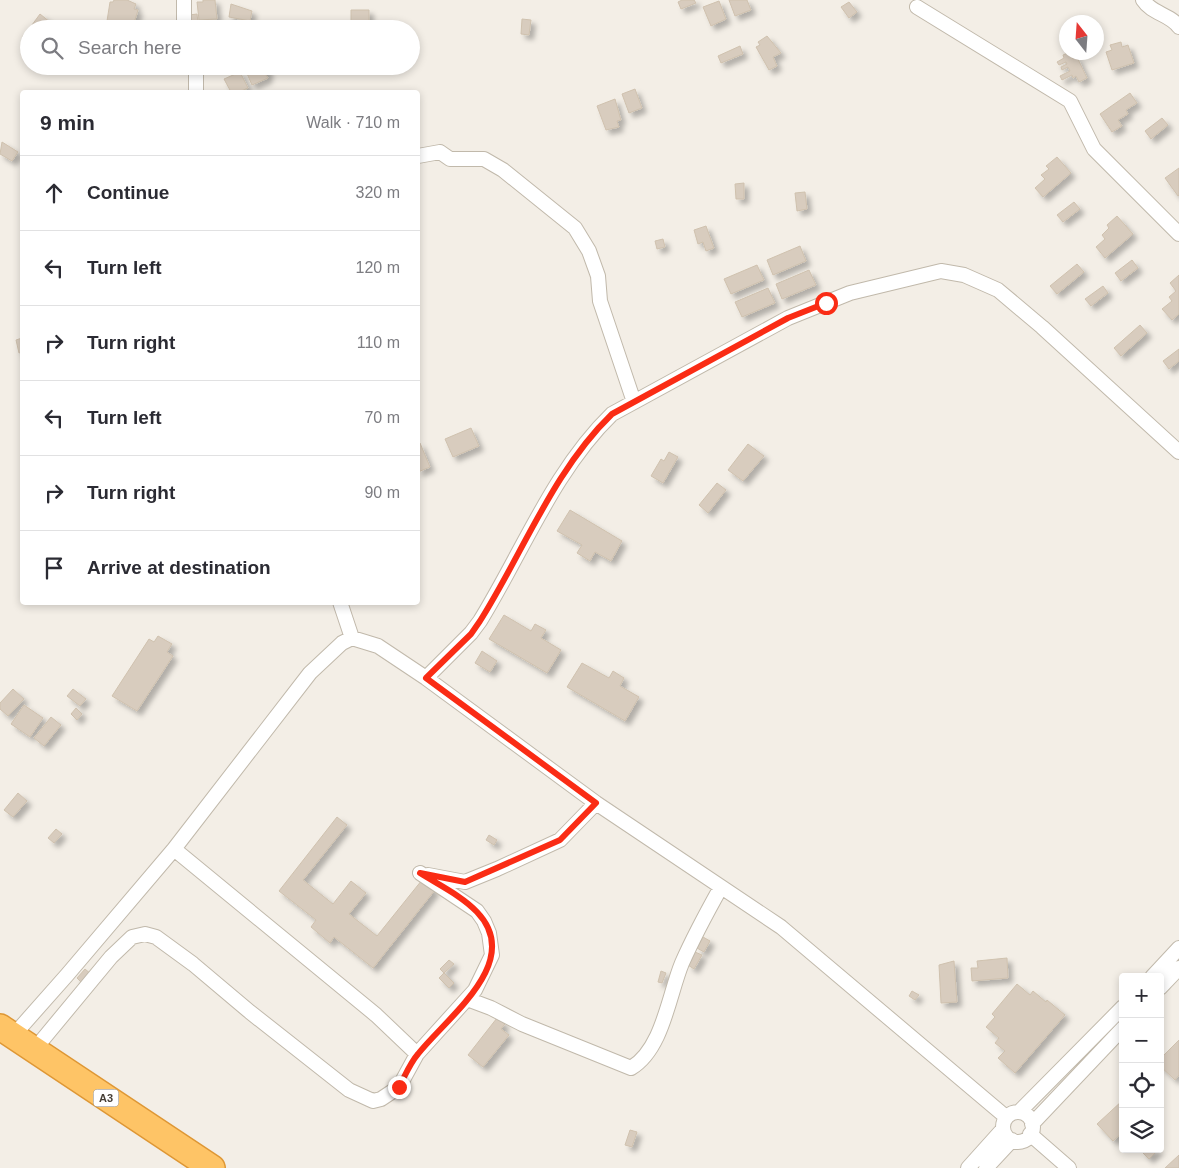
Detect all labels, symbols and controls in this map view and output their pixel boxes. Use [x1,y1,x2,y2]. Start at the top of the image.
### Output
north arrow [1059,15,1104,60]
search box [20,20,420,75]
icon: search [38,34,66,62]
text: Search here [78,37,182,58]
text: 9 min [40,111,95,134]
text: Walk · 710 m [306,114,400,131]
icon: ahead [40,179,68,207]
text: Continue [87,182,169,203]
text: 320 m [356,184,400,201]
icon: left [40,254,68,282]
text: Turn left [87,257,162,278]
text: 120 m [356,259,400,276]
route start [815,292,838,315]
icon: right [40,329,68,357]
text: Turn right [87,332,175,353]
text: 110 m [357,334,400,351]
icon: left [40,404,68,432]
text: Turn left [87,407,162,428]
text: 70 m [364,409,400,426]
icon: right [40,479,68,507]
text: Turn right [87,482,175,503]
text: 90 m [364,484,400,501]
icon: arrive [40,554,68,582]
text: Arrive at destination [87,557,271,578]
map controls [1119,973,1164,1153]
button: + [1119,973,1164,1018]
button: − [1119,1018,1164,1063]
button: locate [1119,1063,1164,1108]
route end [388,1076,411,1099]
road number: A3 [94,1090,118,1106]
button: layers [1119,1108,1164,1153]

